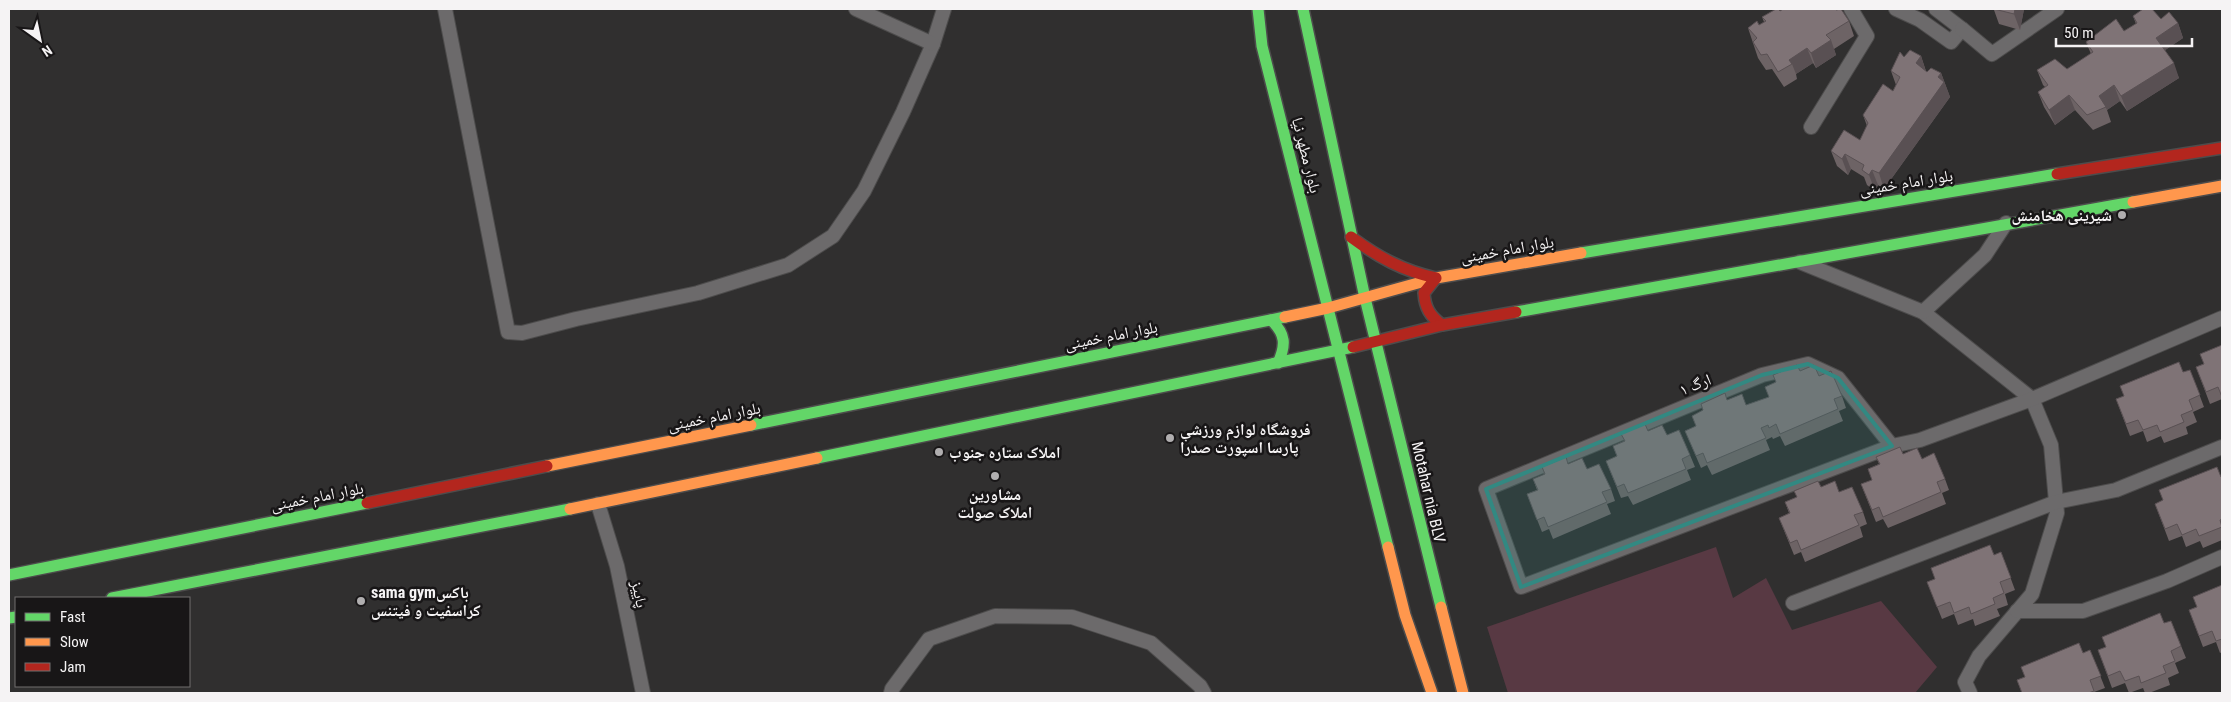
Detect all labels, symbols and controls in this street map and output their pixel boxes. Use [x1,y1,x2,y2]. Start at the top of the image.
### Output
north arrow [15,15,65,65]
scale bar [2056,15,2192,47]
text: 50 m [2064,24,2094,42]
text: N [39,42,55,60]
street label: بلوار مطهر نیا [1288,115,1325,195]
street label: بلوار امام خمینی [1858,166,1954,200]
place label: شیرینی هخامنش [2012,206,2112,225]
marker: شیرینی هخامنش [2116,209,2128,221]
street label: بلوار امام خمینی [1459,232,1555,268]
street label: بلوار امام خمینی [1063,317,1159,355]
street label: ارگ ۱ [1677,370,1714,399]
street label: بلوار امام خمینی [666,398,762,436]
place label: فروشگاه لوازم ورزشي پارسا اسپورت صدرا [1180,420,1311,457]
marker: فروشگاه لوازم ورزشي پارسا اسپورت صدرا [1164,432,1176,444]
street label: Motahar nia BLV [1408,440,1449,545]
place label: املاک ستاره جنوب [949,443,1061,462]
marker: املاک ستاره جنوب [933,446,945,458]
marker: مشاورین املاک صولت [989,470,1001,482]
street label: بلوار امام خمینی [269,478,365,516]
place label: مشاورین املاک صولت [958,485,1032,522]
street label: پاییز [627,578,652,610]
place label: sama gymباکس کراسفیت و فیتنس [371,583,481,620]
marker: sama gymباکس کراسفیت و فیتنس [355,595,367,607]
legend [15,597,190,687]
text: Fast [60,608,85,626]
text: Slow [60,633,89,651]
text: Jam [60,658,86,676]

